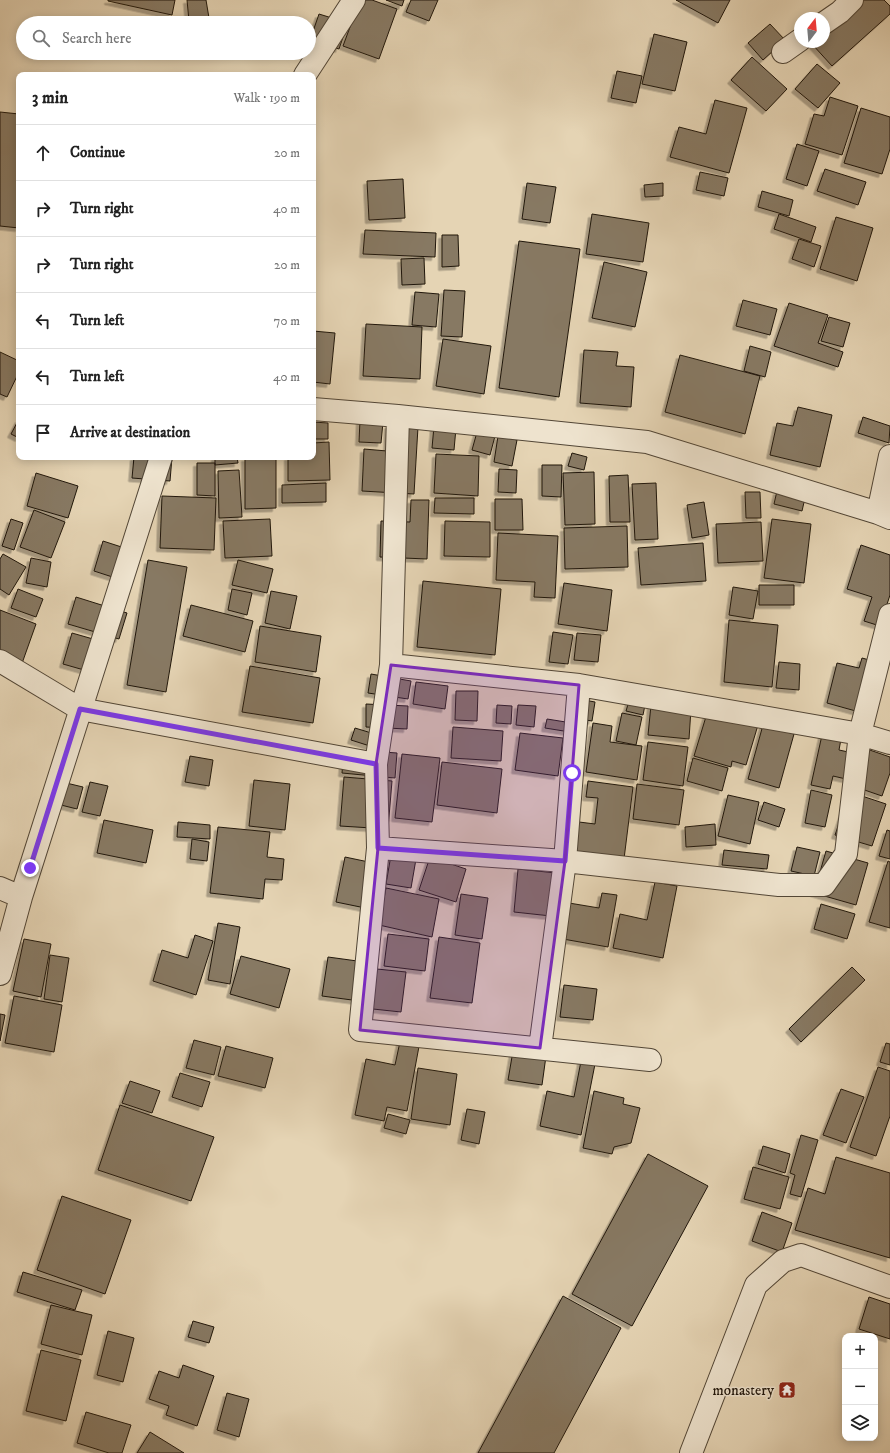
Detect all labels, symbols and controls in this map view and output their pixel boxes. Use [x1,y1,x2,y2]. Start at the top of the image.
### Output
north arrow [794,12,830,48]
search box [16,16,316,60]
icon: search [30,27,52,49]
text: Search here [62,29,131,48]
text: 3 min [32,87,68,109]
text: Walk · 190 m [234,90,300,106]
icon: ahead [32,142,54,164]
text: Continue [70,143,125,162]
text: 20 m [274,145,300,161]
icon: right [32,198,54,220]
text: Turn right [70,199,133,218]
text: 40 m [273,201,300,217]
icon: right [32,254,54,276]
text: Turn right [70,255,133,274]
text: 20 m [274,257,300,273]
icon: left [32,310,54,332]
text: Turn left [70,311,124,330]
text: 70 m [274,313,300,329]
icon: left [32,366,54,388]
text: Turn left [70,367,124,386]
text: 40 m [273,369,300,385]
icon: arrive [32,422,54,444]
text: Arrive at destination [70,423,190,442]
route start [563,764,581,782]
route end [21,859,39,877]
map controls [842,1333,878,1441]
button: + [842,1333,878,1369]
button: − [842,1369,878,1405]
temple icon: monastery [777,1380,797,1400]
place label: monastery [713,1381,775,1400]
button: layers [842,1405,878,1441]

